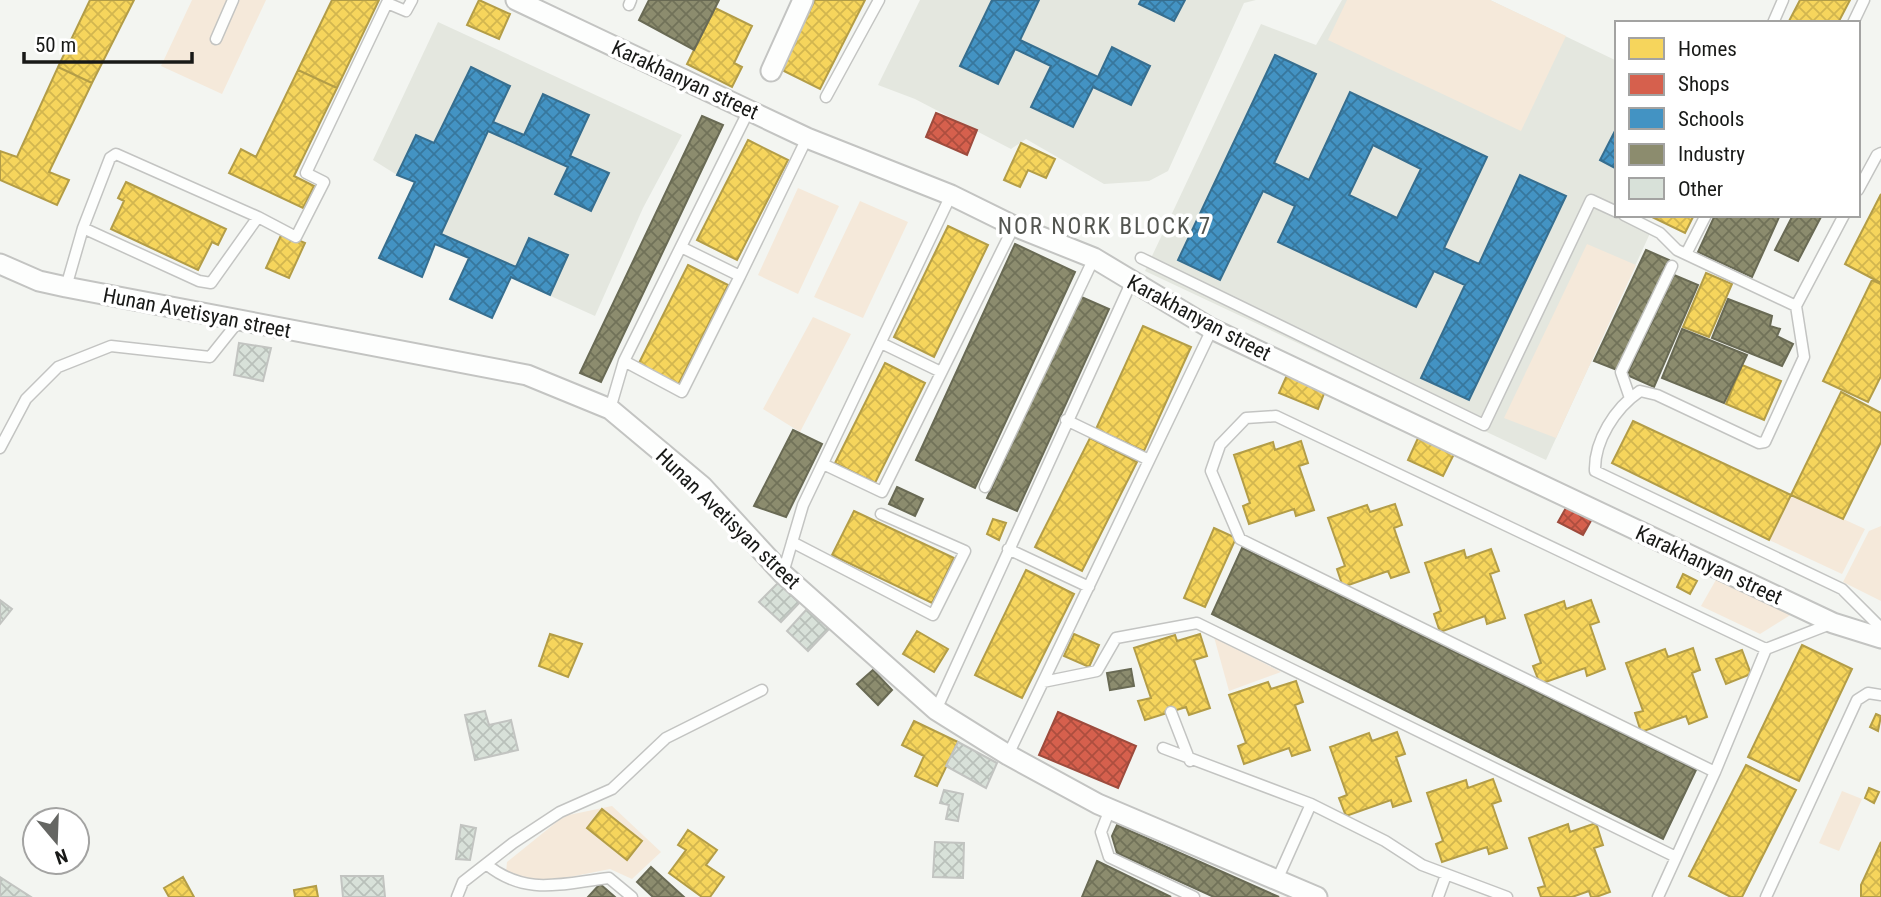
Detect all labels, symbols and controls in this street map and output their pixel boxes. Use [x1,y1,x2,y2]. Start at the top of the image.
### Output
scale bar [24,21,192,65]
legend [1615,21,1860,217]
text: 50 m [35,33,76,57]
street label: Karakhanyan street [608,36,762,124]
text: Homes [1678,37,1737,61]
text: Shops [1678,72,1730,96]
text: Schools [1678,107,1744,131]
text: Industry [1678,142,1745,166]
text: Other [1678,177,1723,201]
district label: NOR NORK BLOCK 7 [998,213,1212,240]
street label: Karakhanyan street [1123,270,1275,366]
street label: Hunan Avetisyan street [101,283,293,343]
street label: Hunan Avetisyan street [651,444,805,594]
street label: Karakhanyan street [1632,521,1786,609]
north arrow [21,806,91,876]
text: N [52,844,71,869]

